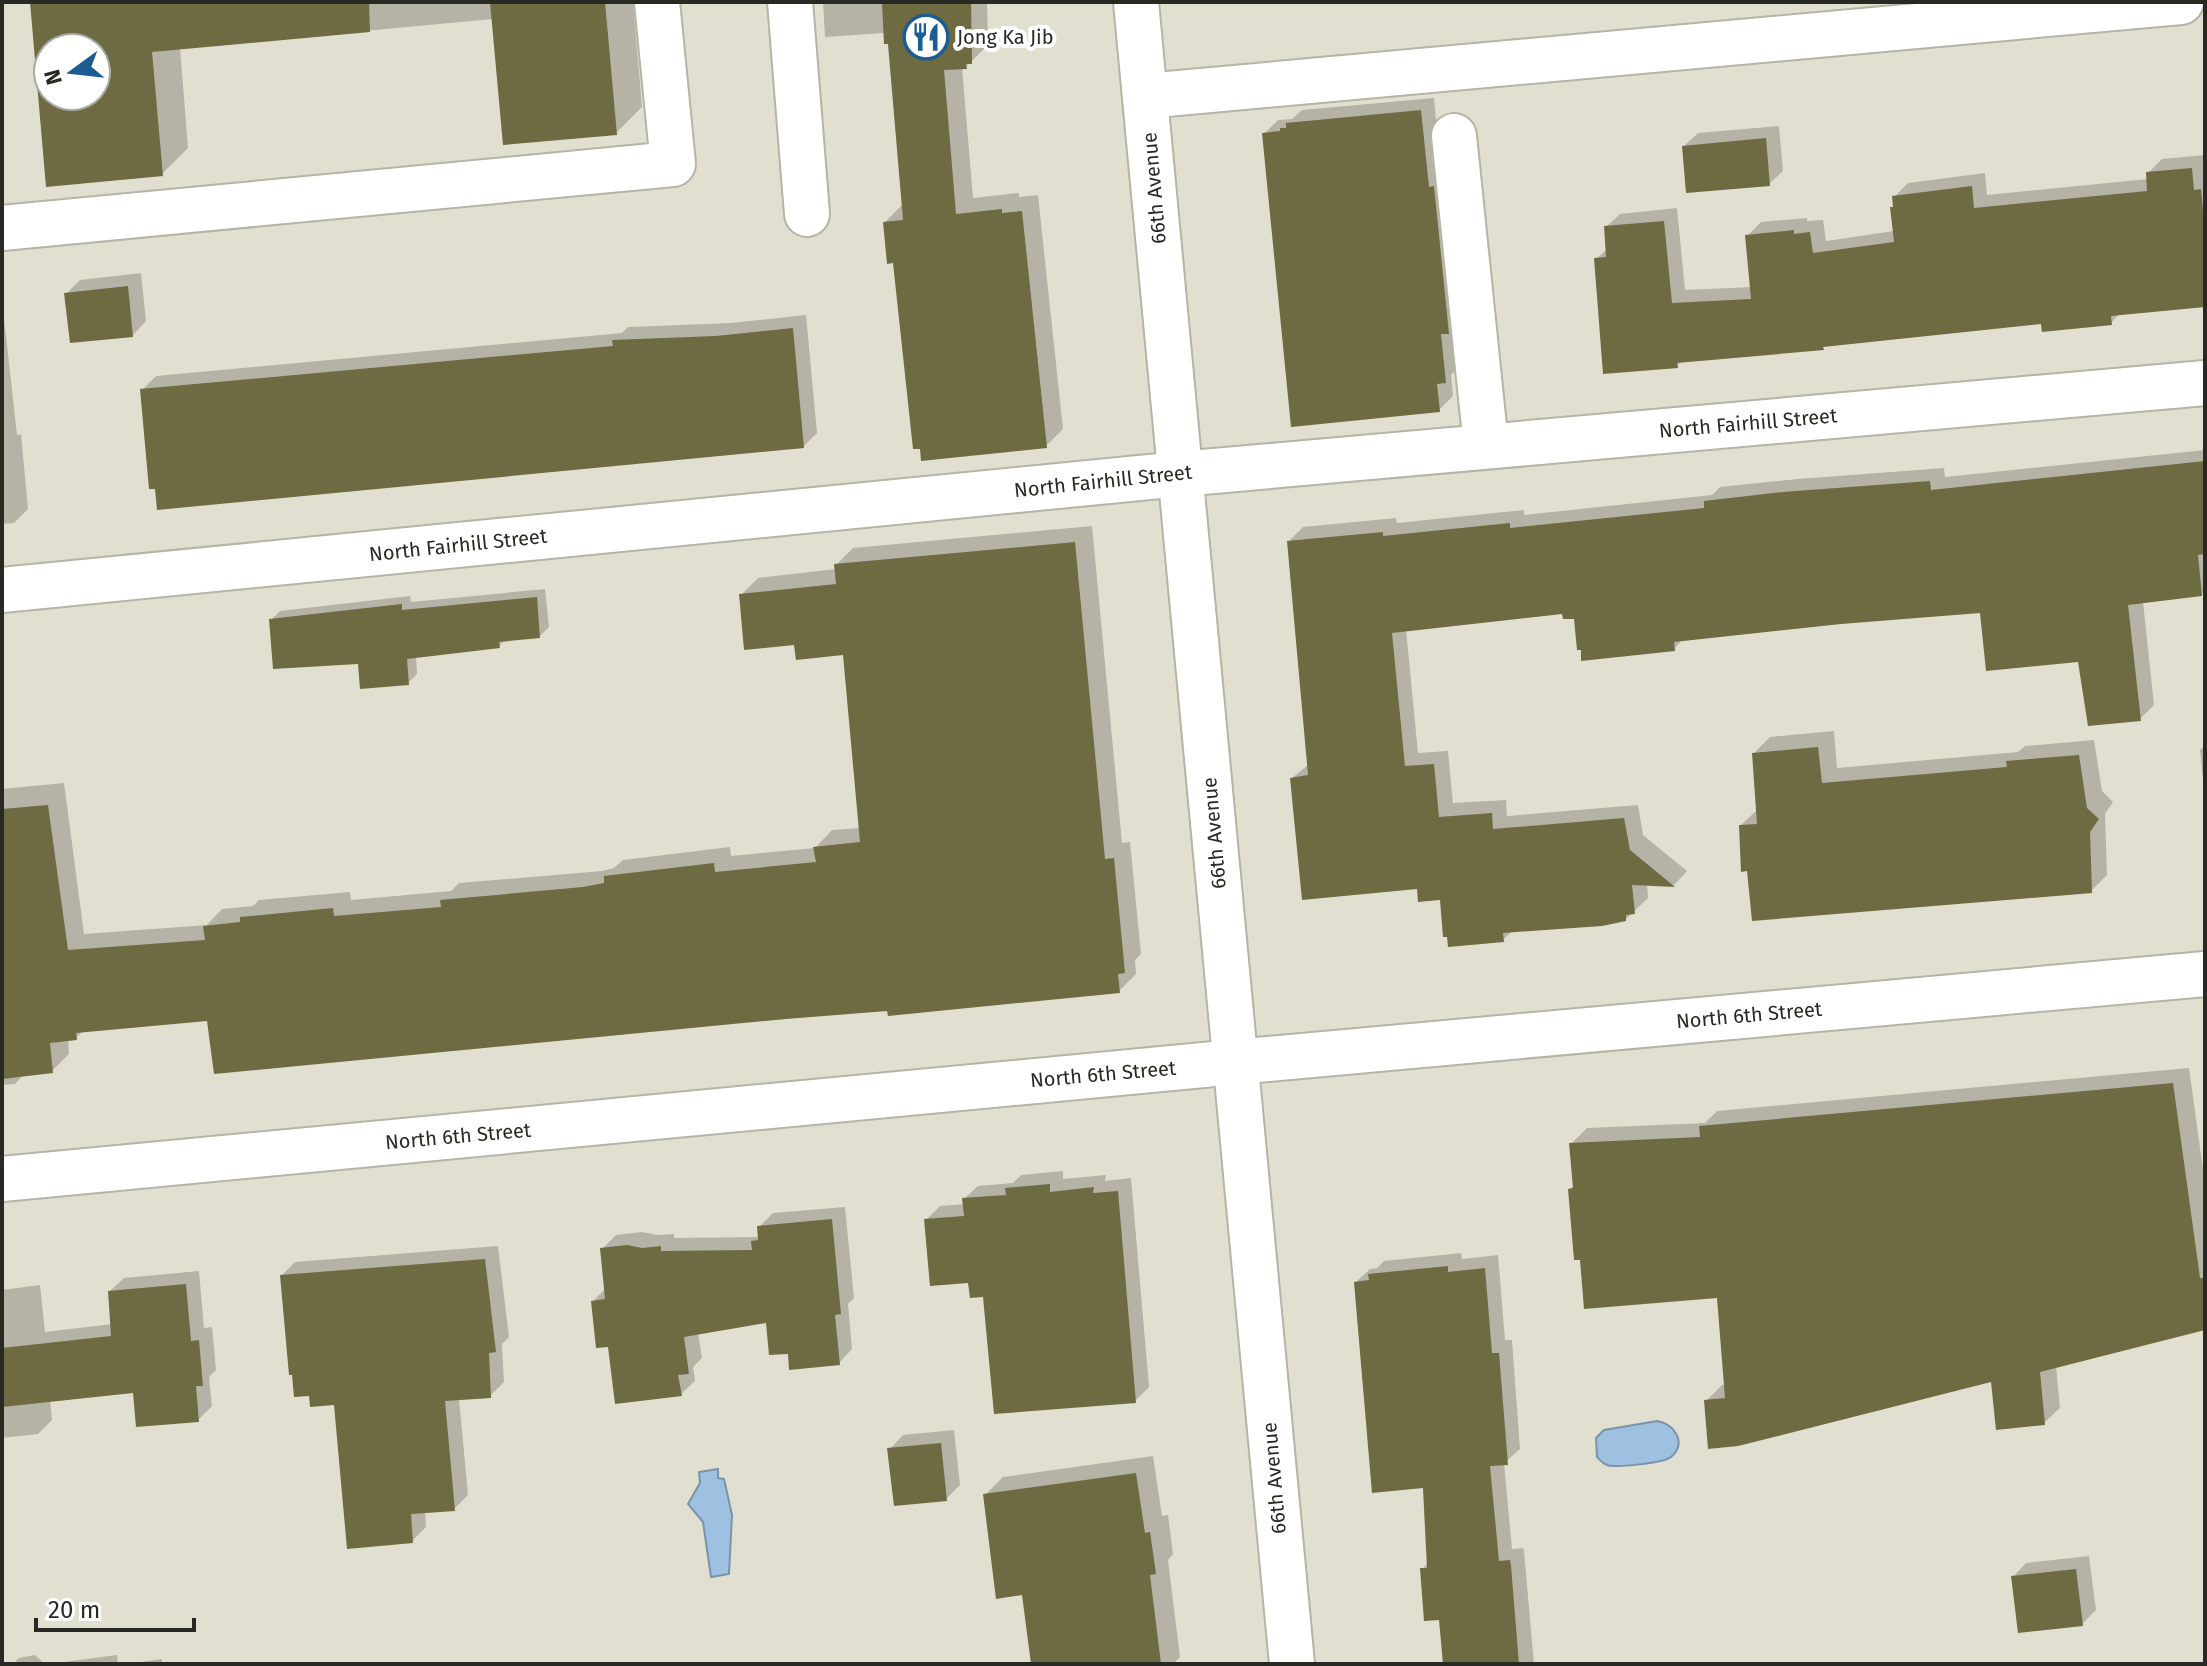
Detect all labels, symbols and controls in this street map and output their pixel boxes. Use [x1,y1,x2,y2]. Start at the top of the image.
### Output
restaurant icon: Jong Ka Jib [902,13,950,61]
place label: Jong Ka Jib [957,25,1054,49]
north arrow [32,32,112,112]
text: N [38,67,68,88]
street label: 66th Avenue [1137,131,1171,245]
street label: North Fairhill Street [1658,403,1839,443]
street label: North Fairhill Street [1013,460,1194,502]
street label: North Fairhill Street [368,524,549,566]
street label: 66th Avenue [1197,776,1231,890]
street label: North 6th Street [1675,997,1824,1033]
street label: North 6th Street [1029,1056,1178,1092]
street label: North 6th Street [384,1118,533,1154]
street label: 66th Avenue [1257,1421,1291,1535]
scale bar [36,1582,194,1632]
text: 20 m [48,1596,100,1624]

